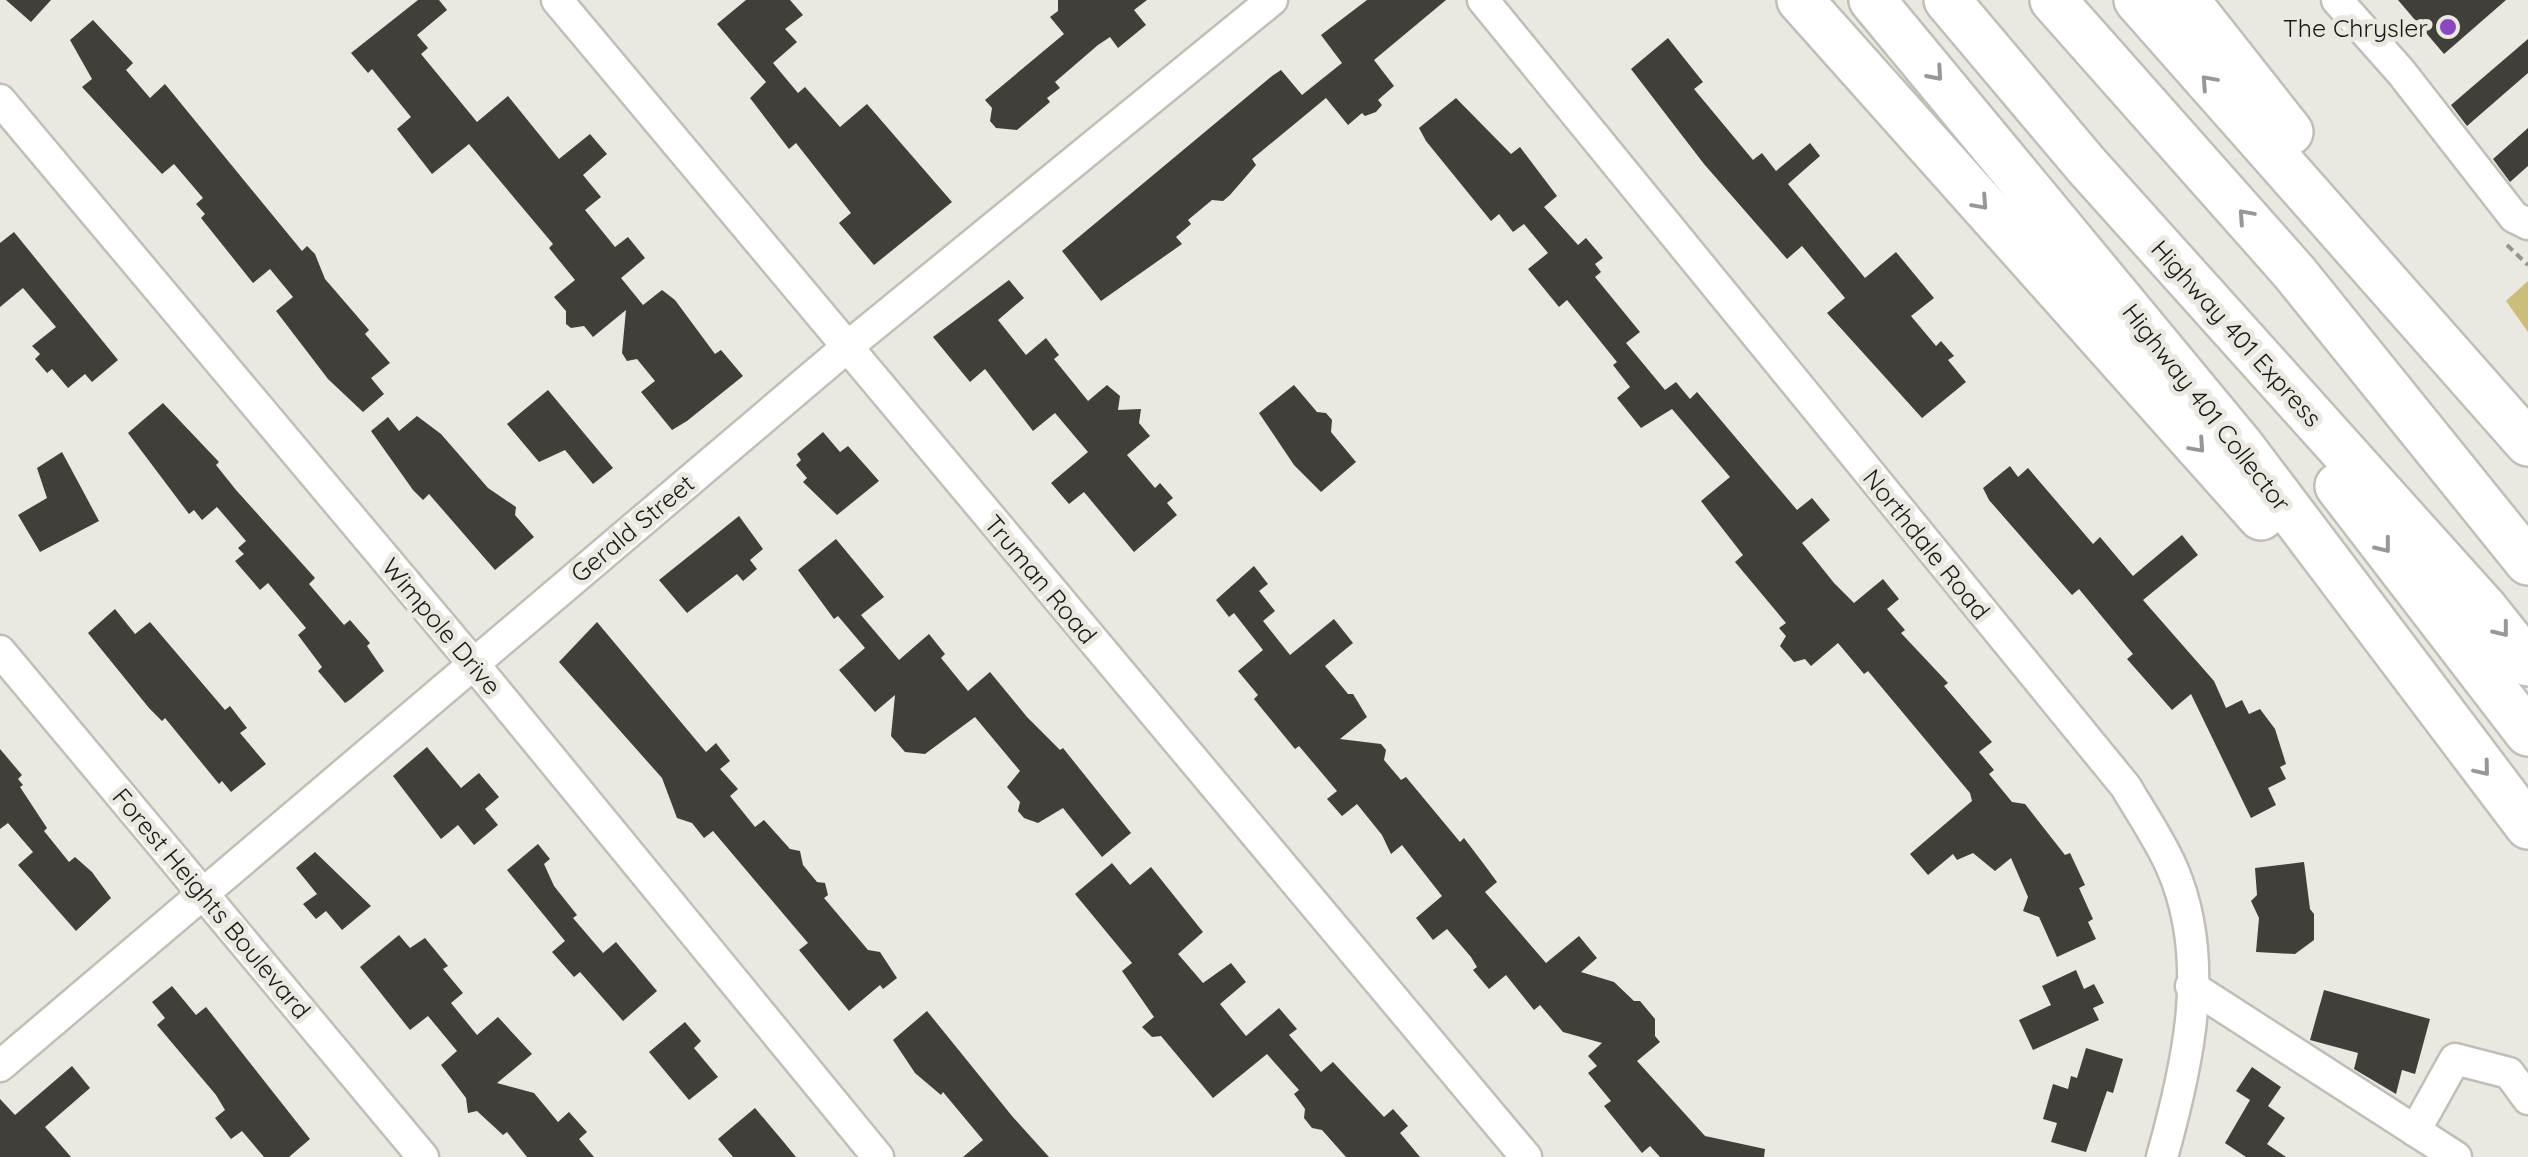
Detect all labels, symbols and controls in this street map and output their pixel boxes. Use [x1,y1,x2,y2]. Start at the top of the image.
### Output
place label: The Chrysler [2283,12,2428,43]
marker: The Chrysler [2437,16,2459,38]
one-way arrow [1924,62,1942,81]
one-way arrow [2202,75,2220,94]
one-way arrow [1969,191,1987,210]
one-way arrow [2238,209,2256,228]
street label: Highway 401 Express [2145,233,2329,433]
street label: Highway 401 Collector [2116,297,2298,517]
one-way arrow [2186,434,2204,453]
street label: Northdale Road [1857,463,1997,625]
street label: Gerald Street [564,467,700,589]
street label: Truman Road [978,508,1104,650]
one-way arrow [2373,534,2390,552]
street label: Wimpole Drive [376,551,508,701]
one-way arrow [2490,619,2507,637]
one-way arrow [2471,758,2489,776]
street label: Forest Heights Boulevard [106,781,318,1025]

